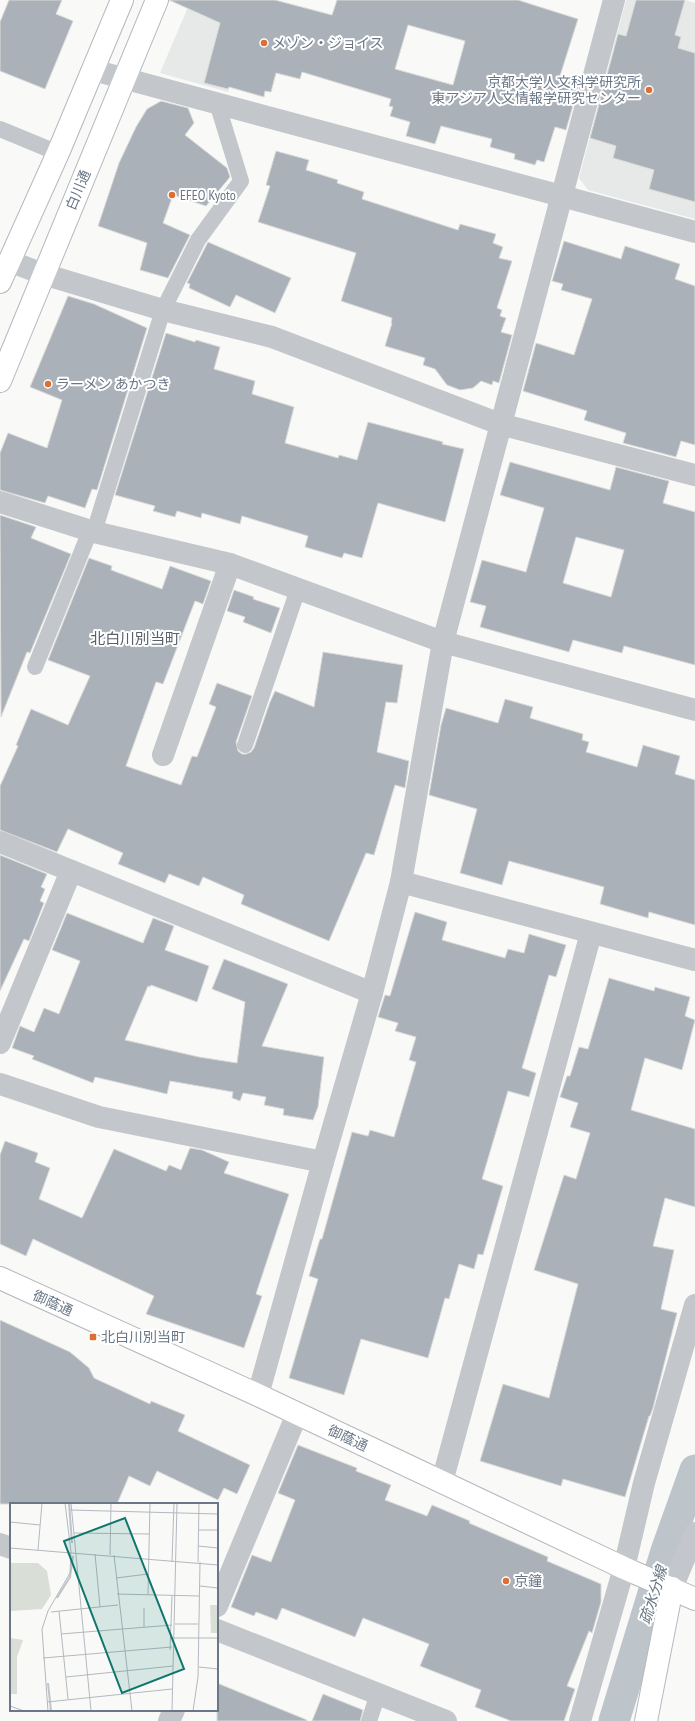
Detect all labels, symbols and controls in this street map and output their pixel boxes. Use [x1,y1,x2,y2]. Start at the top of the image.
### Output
place label: メゾン・ジョイス [272,34,384,52]
marker: メゾン・ジョイス [259,38,269,48]
place label: 京都大学人文科学研究所 東アジア人文情報学研究センター [432,73,641,107]
marker: 京都大学人文科学研究所 東アジア人文情報学研究センター [644,85,654,95]
street label: 白川通 [62,167,94,213]
place label: EFEO Kyoto [180,186,236,204]
marker: EFEO Kyoto [167,190,177,200]
place label: ラーメン あかつき [56,375,170,393]
marker: ラーメン あかつき [43,379,53,389]
district label: 北白川別当町 [90,629,180,648]
street label: 御蔭通 [30,1286,76,1320]
place label: 北白川別当町 [101,1328,185,1346]
marker: 北白川別当町 [88,1332,98,1342]
street label: 御蔭通 [325,1421,371,1455]
inset map [10,1503,218,1711]
water label: 疏水分線 [635,1562,671,1626]
place label: 京鐘 [514,1572,542,1590]
marker: 京鐘 [501,1576,511,1586]

